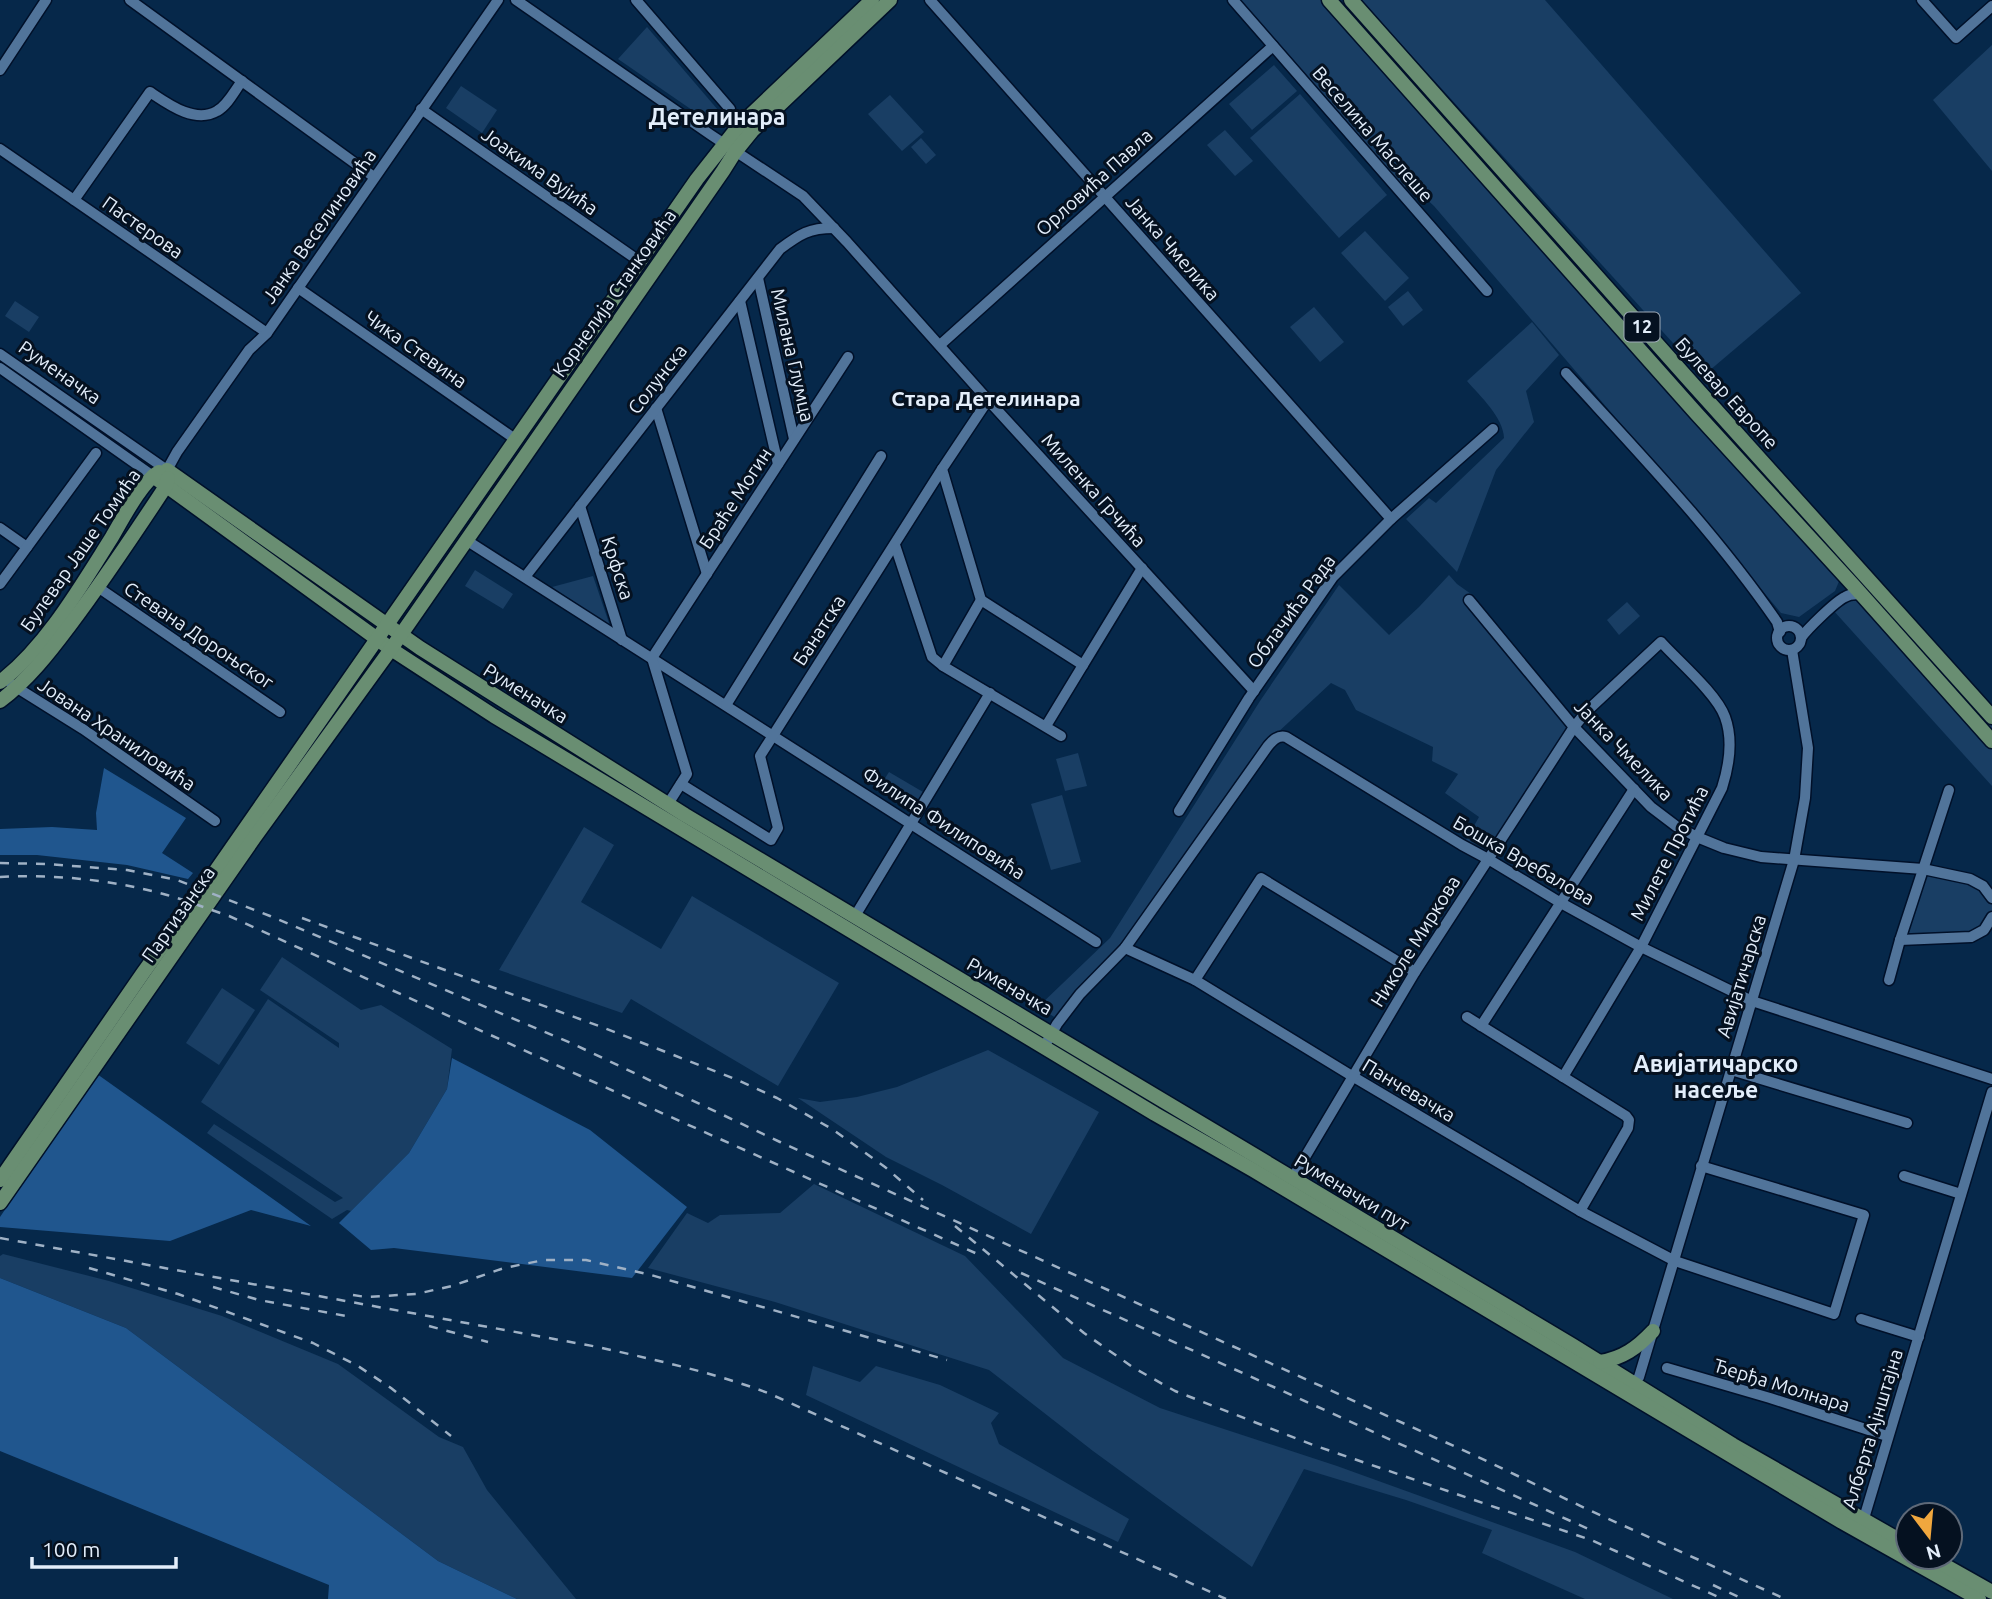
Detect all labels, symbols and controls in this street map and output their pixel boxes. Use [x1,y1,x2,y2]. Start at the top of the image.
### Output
street label: Веселина Маслеше [1308,62,1438,206]
district label: Детелинара [649,104,785,129]
street label: Јоакима Вујића [478,123,602,219]
street label: Орловића Павла [1031,124,1157,240]
street label: Јанка Веселиновића [258,145,380,307]
street label: Пастерова [98,191,188,263]
street label: Јанка Чмелика [1121,191,1225,305]
street label: Корнелија Станковића [548,205,680,381]
street label: Милана Глумца [767,286,819,424]
street label: Чика Стевина [361,306,471,392]
road number: 12 [1624,312,1660,342]
street label: Булевар Европе [1671,333,1783,453]
street label: Руменачка [15,336,105,408]
street label: Солунска [623,340,691,418]
district label: Стара Детелинара [891,386,1081,410]
street label: Миленка Грчића [1037,429,1151,551]
street label: Браће Могин [694,443,776,553]
street label: Булевар Јаше Томића [15,464,145,636]
street label: Крфска [597,533,639,603]
street label: Облачића Рада [1242,550,1340,672]
street label: Стевана Дороњског [120,577,278,693]
street label: Банатска [788,591,850,669]
street label: Руменачка [480,658,572,728]
street label: Јована Храниловића [34,673,200,795]
street label: Јанка Чмелика [1570,695,1678,805]
street label: Филипа Филиповића [859,762,1029,884]
street label: Милете Протића [1626,782,1712,924]
street label: Бошка Вребалова [1450,811,1598,909]
street label: Партизанска [137,862,219,966]
street label: Николе Миркова [1366,871,1464,1011]
street label: Авијатичарска [1712,912,1770,1040]
street label: Руменачка [963,953,1057,1019]
district label: Авијатичарско насеље [1634,1051,1798,1102]
street label: Панчевачка [1359,1054,1459,1126]
street label: Руменачки пут [1291,1149,1414,1235]
street label: Алберта Ајнштајна [1837,1346,1907,1512]
street label: Ђерђа Молнара [1711,1354,1853,1416]
north arrow [1894,1501,1964,1571]
scale bar [32,1526,175,1570]
text: 100 m [42,1537,100,1561]
text: N [1924,1540,1944,1565]

